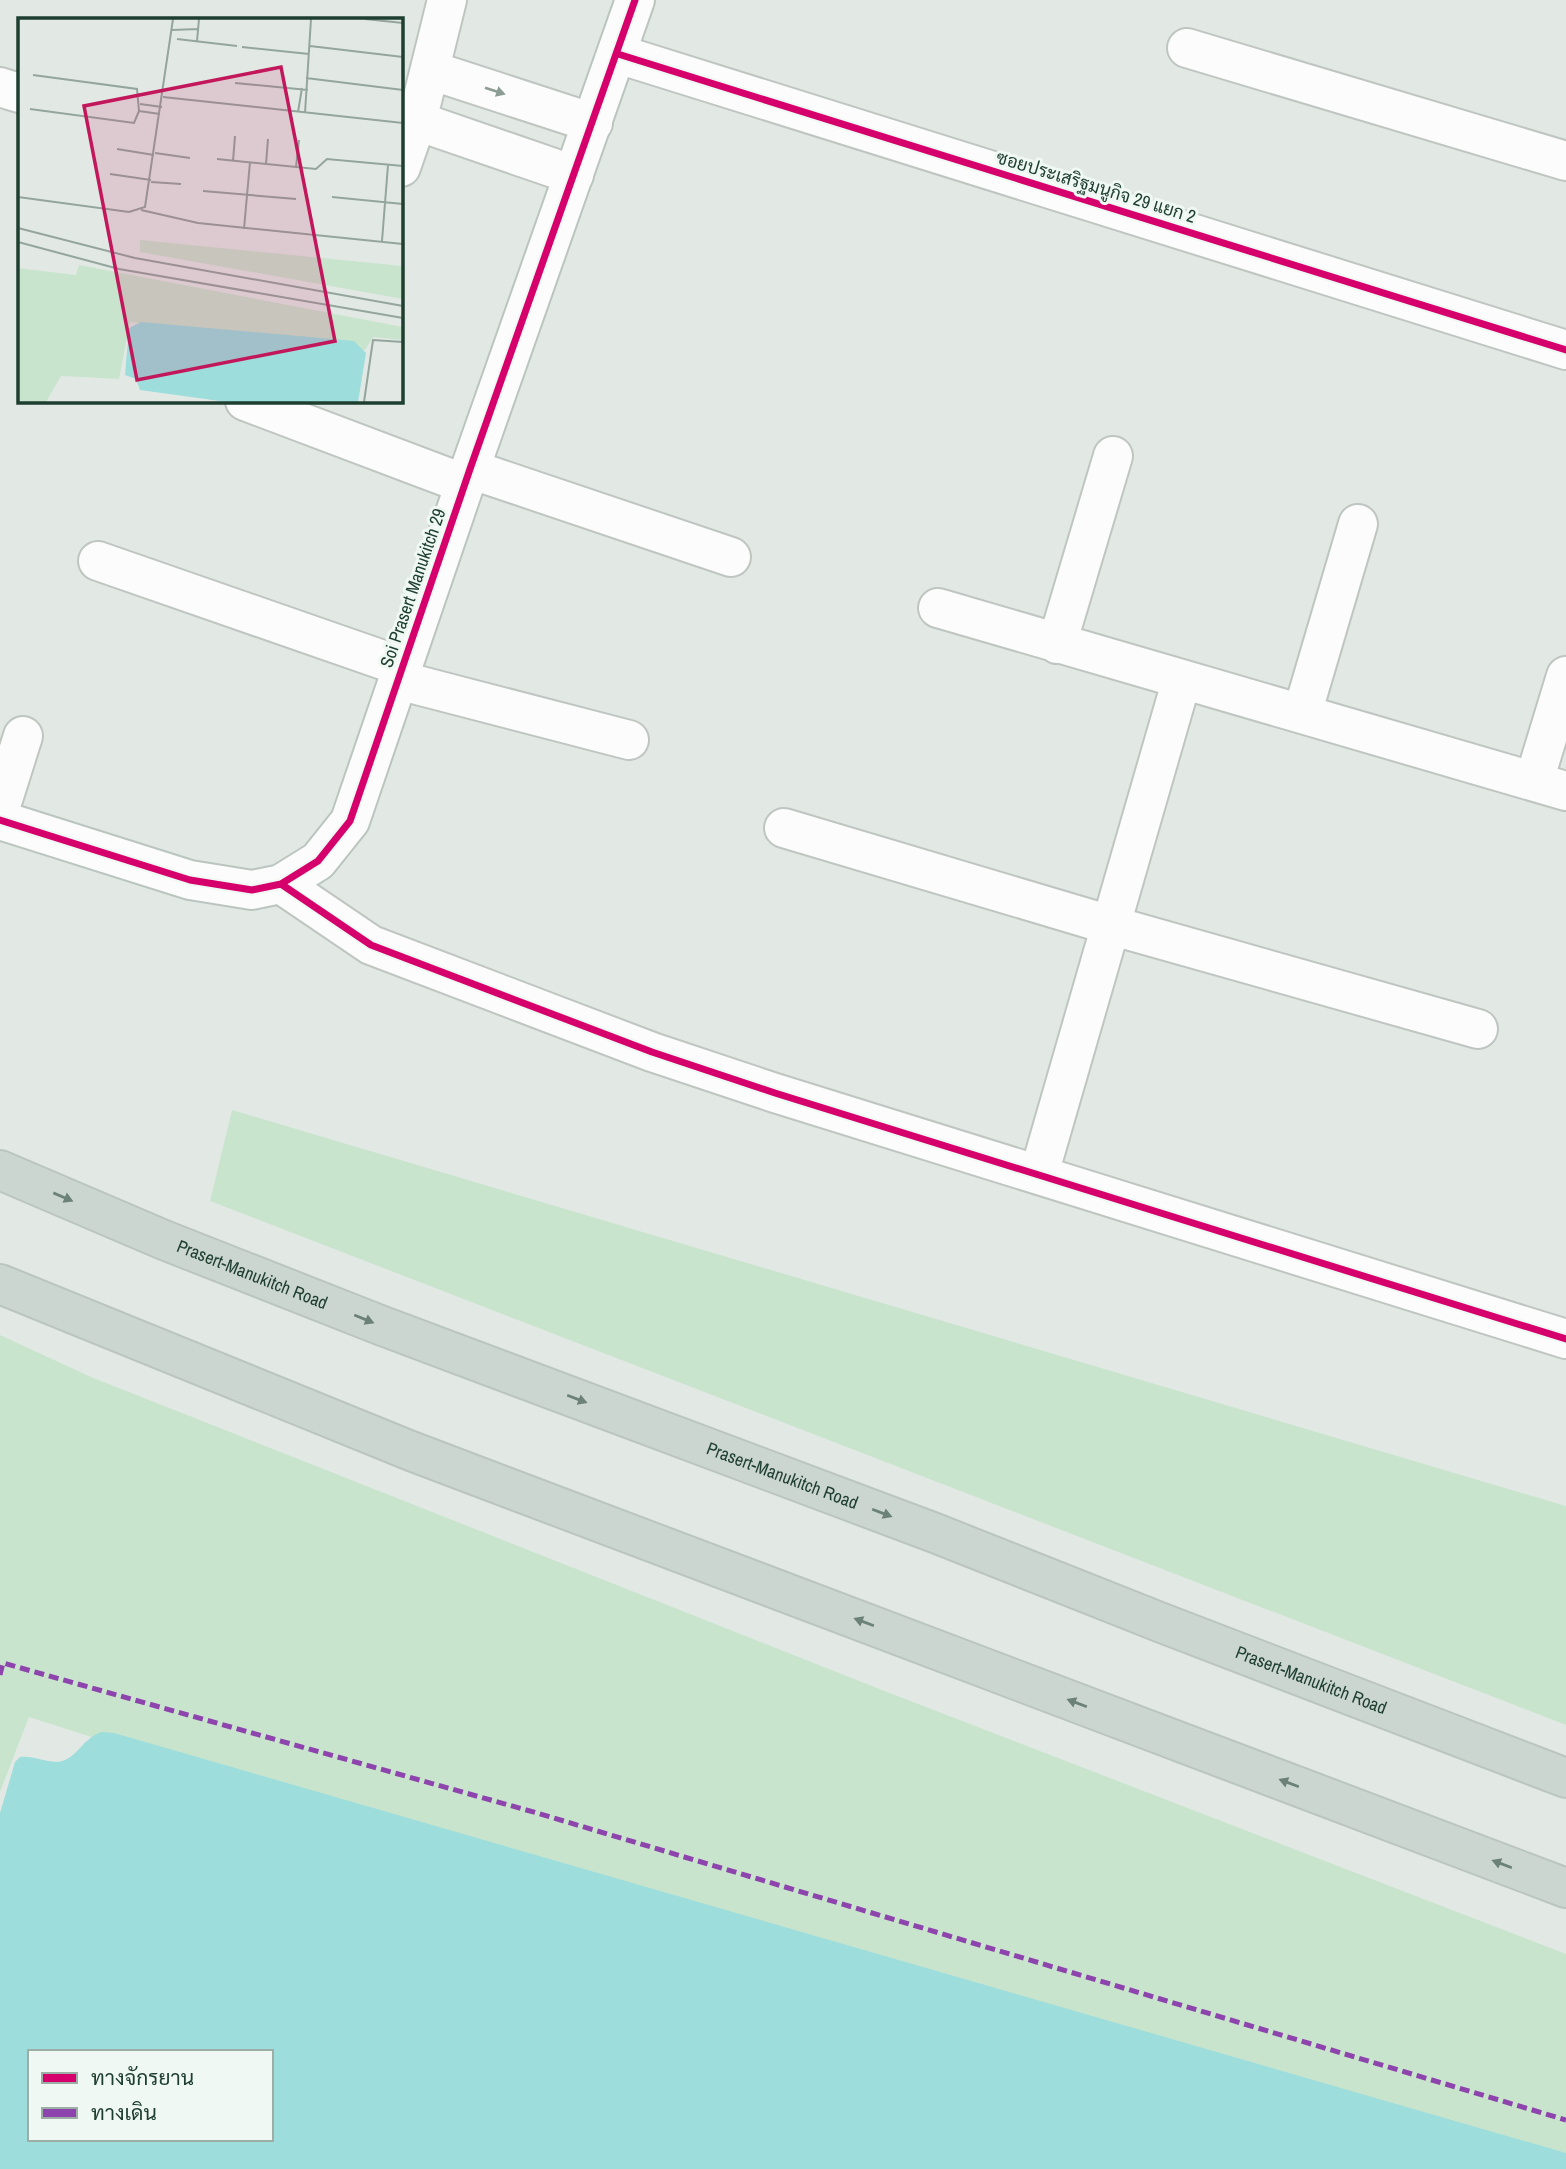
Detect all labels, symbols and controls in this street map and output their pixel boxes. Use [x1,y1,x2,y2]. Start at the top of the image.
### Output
inset map [18,18,402,402]
one-way arrow [485,86,506,97]
street label: ซอยประเสริฐมนูกิจ 29 แยก 2 [993,144,1199,230]
street label: Soi Prasert Manukitch 29 [374,505,451,671]
one-way arrow [53,1191,73,1203]
street label: Prasert-Manukitch Road [173,1233,331,1315]
one-way arrow [354,1314,375,1325]
one-way arrow [567,1394,588,1405]
street label: Prasert-Manukitch Road [703,1435,862,1515]
one-way arrow [872,1508,893,1519]
one-way arrow [853,1617,874,1628]
street label: Prasert-Manukitch Road [1232,1639,1391,1720]
one-way arrow [1066,1697,1087,1708]
one-way arrow [1279,1778,1300,1789]
one-way arrow [1492,1858,1513,1869]
legend [28,2050,273,2141]
text: ทางจักรยาน [91,2063,194,2092]
text: ทางเดิน [91,2098,157,2127]

